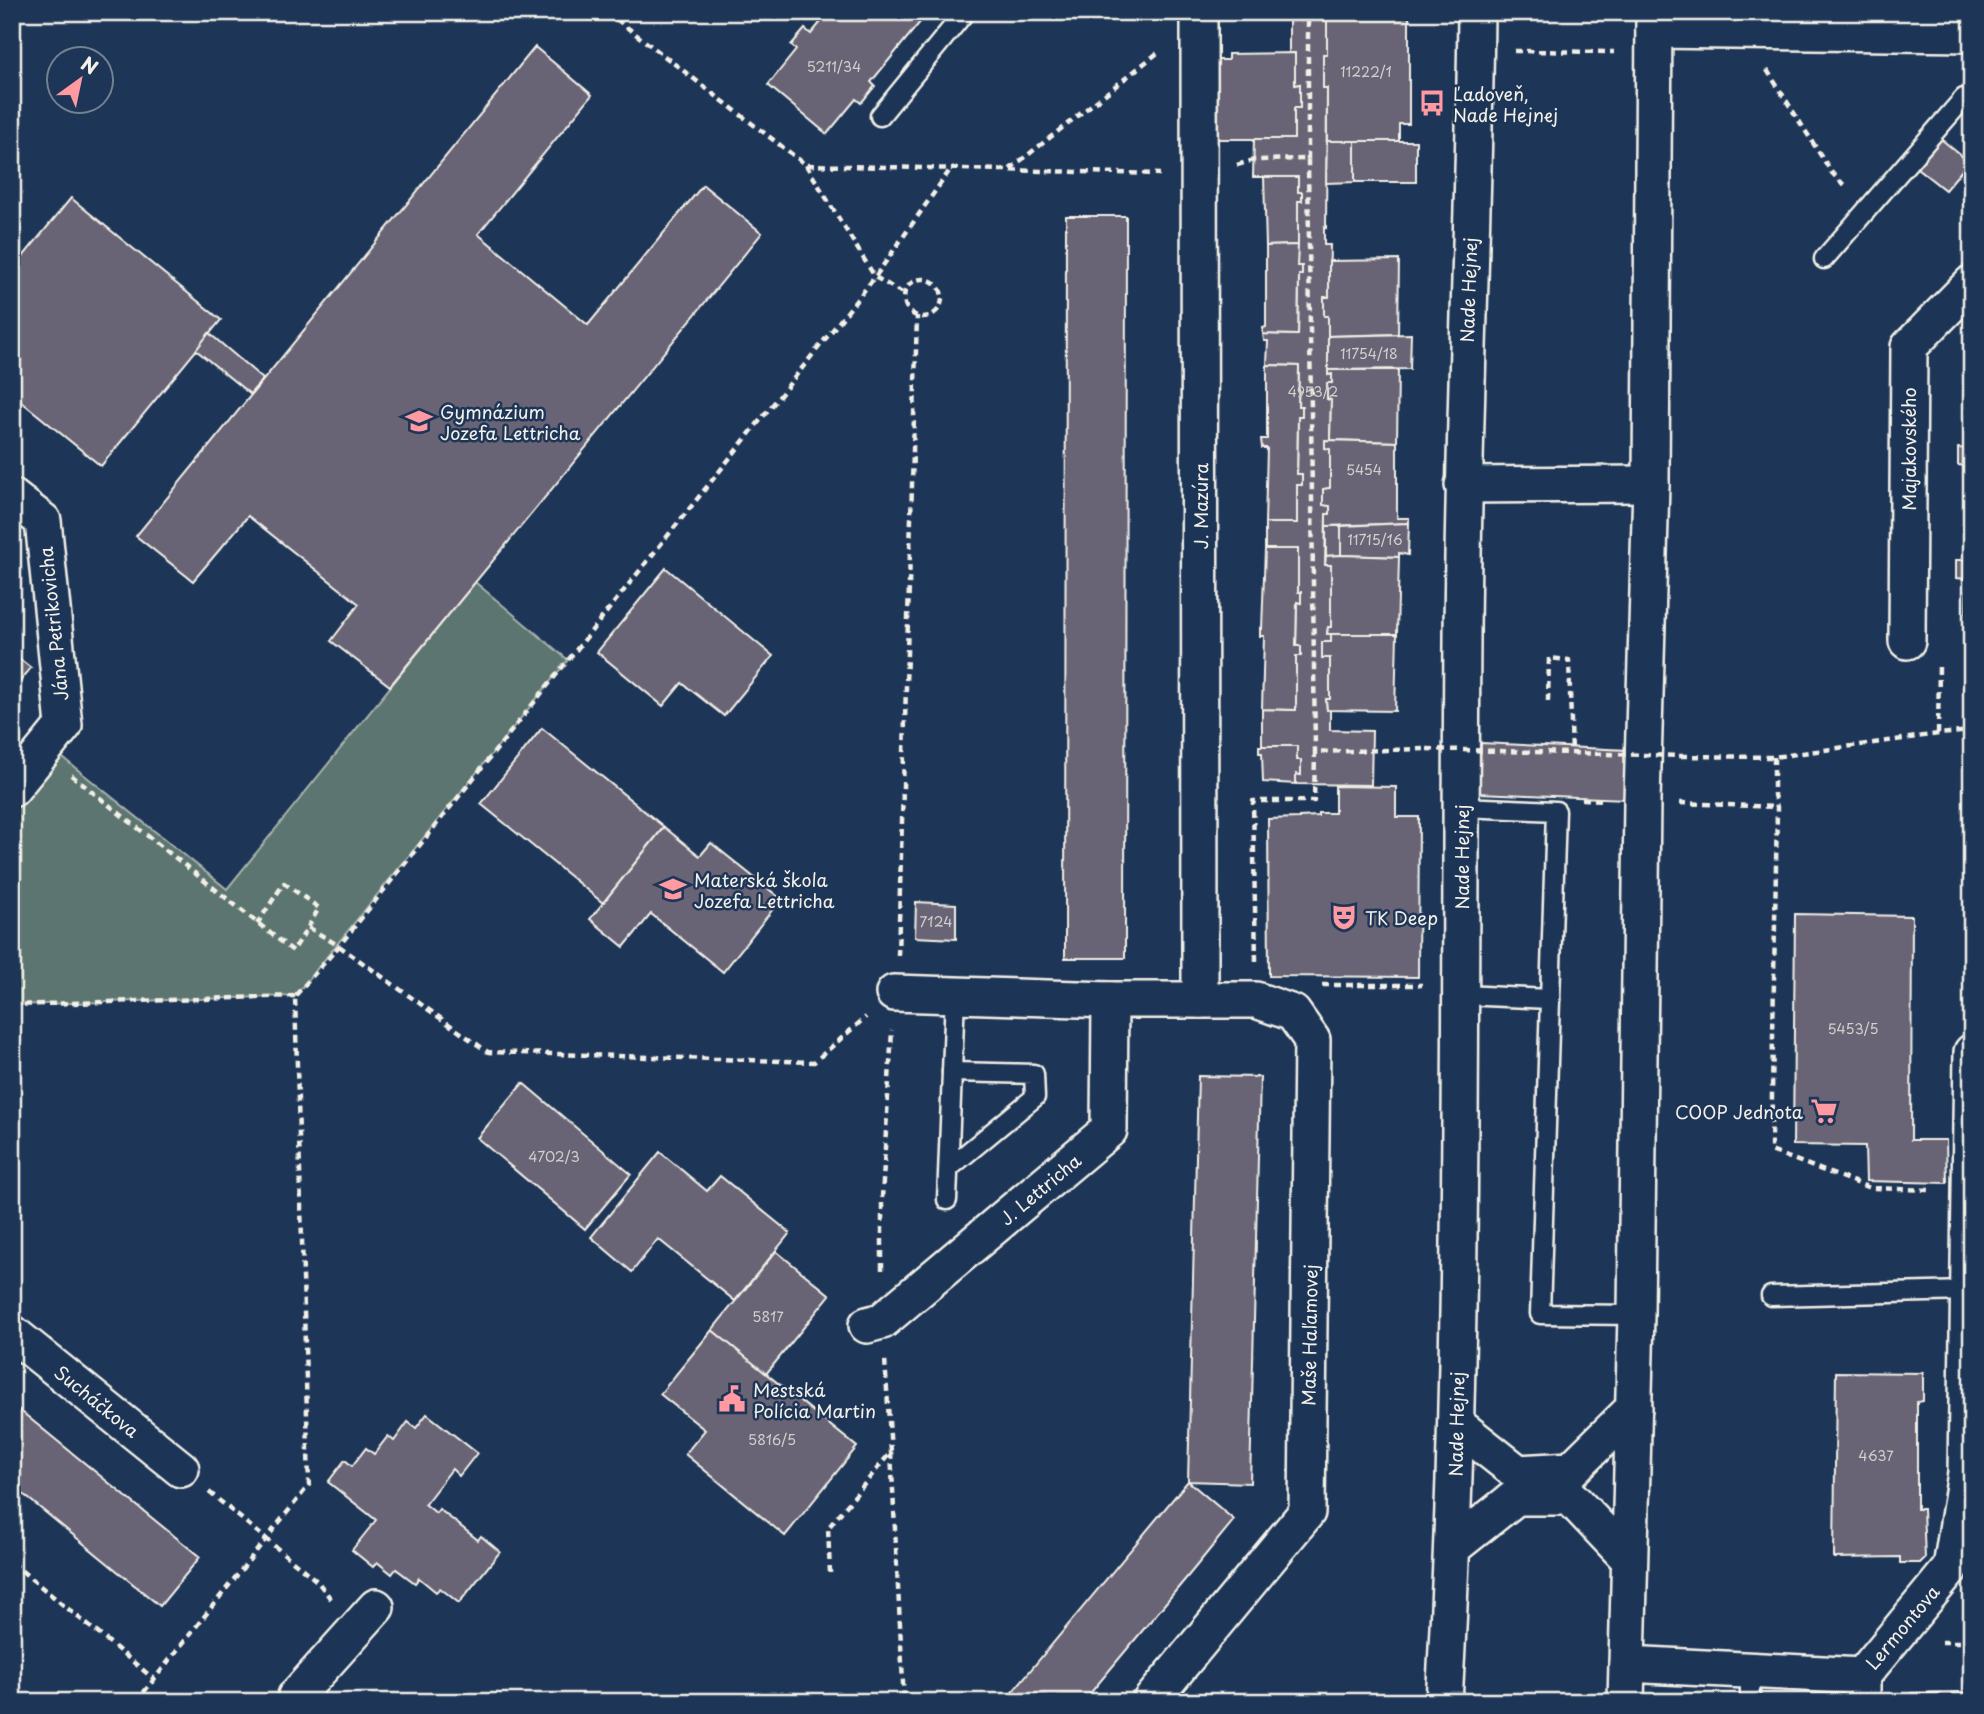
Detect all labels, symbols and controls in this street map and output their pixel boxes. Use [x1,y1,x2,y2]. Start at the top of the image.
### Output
north arrow [46,46,116,116]
text: N [76,49,104,81]
house number: 5211/34 [807,56,861,77]
house number: 11222/1 [1340,61,1392,82]
place label: Ľadoveň, Nade Hejnej [1453,80,1558,128]
bus stop icon: Ľadoveň, Nade Hejnej [1417,88,1447,118]
street label: Nade Hejnej [1453,237,1483,343]
house number: 11754/18 [1340,343,1398,364]
house number: 4953/2 [1288,381,1338,402]
street label: Majakovského [1895,387,1922,511]
place label: Gymnázium Jozefa Lettricha [440,398,581,446]
school or university icon: Gymnázium Jozefa Lettricha [404,406,434,436]
house number: 5454 [1346,459,1382,480]
street label: J. Mazúra [1187,463,1214,549]
house number: 11715/16 [1347,529,1403,550]
street label: Jána Petrikovicha [31,546,75,702]
street label: Nade Hejnej [1448,804,1475,910]
place label: Materská škola Jozefa Lettricha [694,866,835,914]
school or university icon: Materská škola Jozefa Lettricha [658,874,688,904]
theatre icon: TK Deep [1329,902,1359,932]
place label: TK Deep [1365,904,1438,931]
house number: 7124 [920,911,952,932]
house number: 5453/5 [1827,1018,1879,1039]
supermarket icon: COOP Jednota [1809,1096,1839,1126]
place label: COOP Jednota [1675,1098,1804,1125]
house number: 4702/3 [528,1146,580,1167]
street label: J. Lettricha [993,1147,1087,1231]
street label: Maše Haľamovej [1294,1264,1324,1406]
house number: 5817 [752,1306,784,1327]
street label: Sucháčkova [49,1358,145,1444]
street label: Nade Hejnej [1442,1371,1470,1477]
place label: Mestská Polícia Martin [753,1376,876,1424]
public building icon: Mestská Polícia Martin [717,1384,747,1414]
house number: 5816/5 [748,1429,796,1450]
house number: 4637 [1858,1445,1894,1466]
street label: Lermontova [1859,1579,1945,1675]

